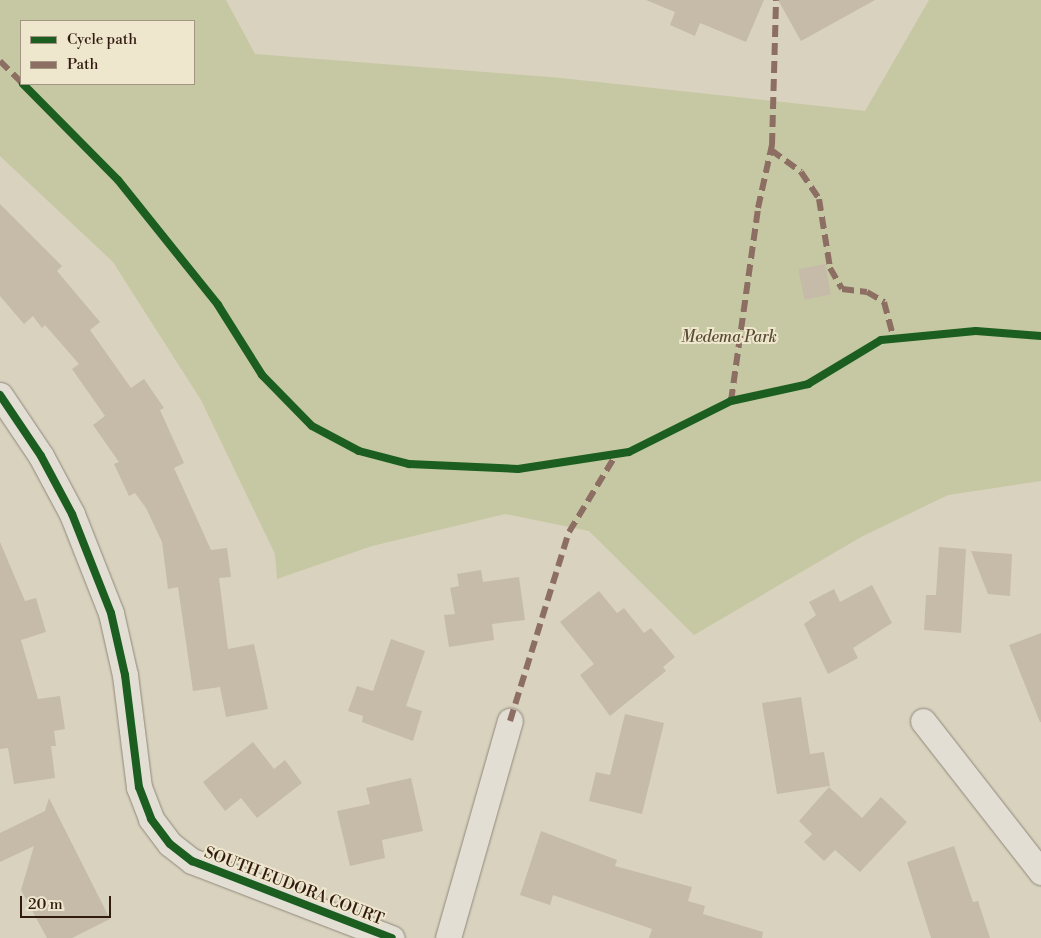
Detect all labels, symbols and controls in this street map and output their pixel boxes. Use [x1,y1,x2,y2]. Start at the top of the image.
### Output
legend [20,20,195,85]
text: Cycle path [67,30,137,49]
text: Path [67,55,99,74]
park label: Medema Park [681,327,777,347]
street label: SOUTH EUDORA COURT [201,843,387,929]
scale bar [22,886,114,918]
text: 20 m [28,895,63,914]

